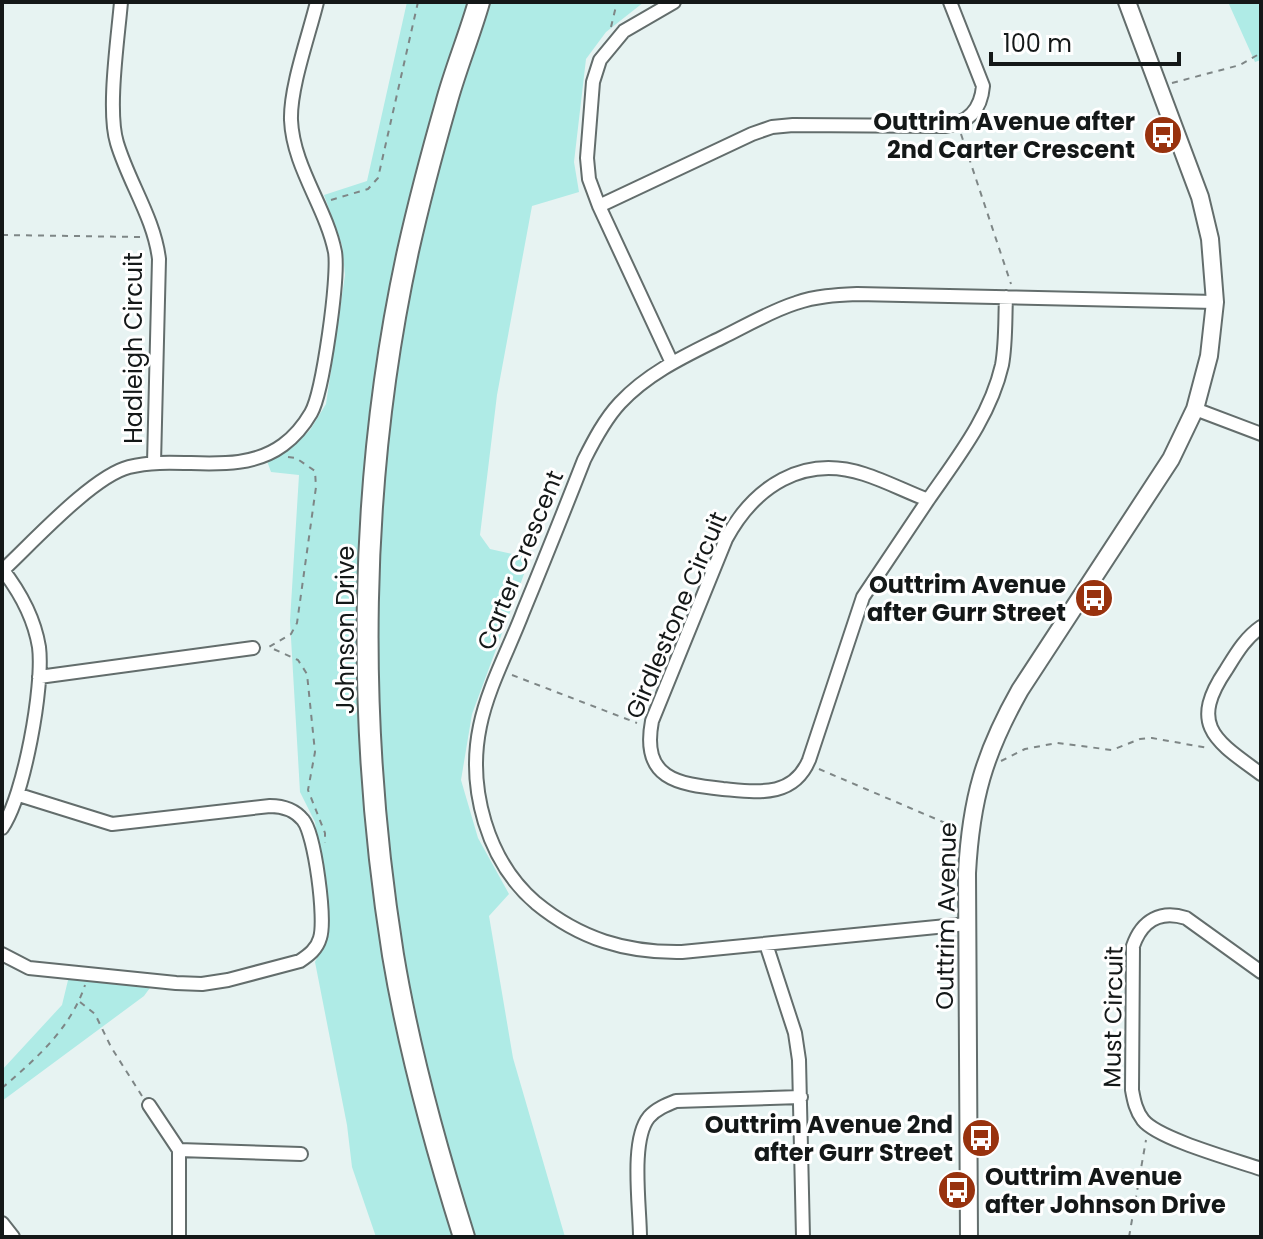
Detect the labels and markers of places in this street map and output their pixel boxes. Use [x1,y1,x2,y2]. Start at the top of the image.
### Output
place label: Outtrim Avenue after 2nd Carter Crescent [873,105,1135,166]
bus stop icon: Outtrim Avenue after 2nd Carter Crescent [1142,114,1184,156]
place label: Outtrim Avenue after Gurr Street [867,568,1066,629]
bus stop icon: Outtrim Avenue after Gurr Street [1073,577,1115,619]
place label: Outtrim Avenue 2nd after Gurr Street [705,1108,953,1169]
bus stop icon: Outtrim Avenue 2nd after Gurr Street [960,1117,1002,1159]
place label: Outtrim Avenue after Johnson Drive [985,1160,1226,1221]
bus stop icon: Outtrim Avenue after Johnson Drive [936,1169,978,1211]

